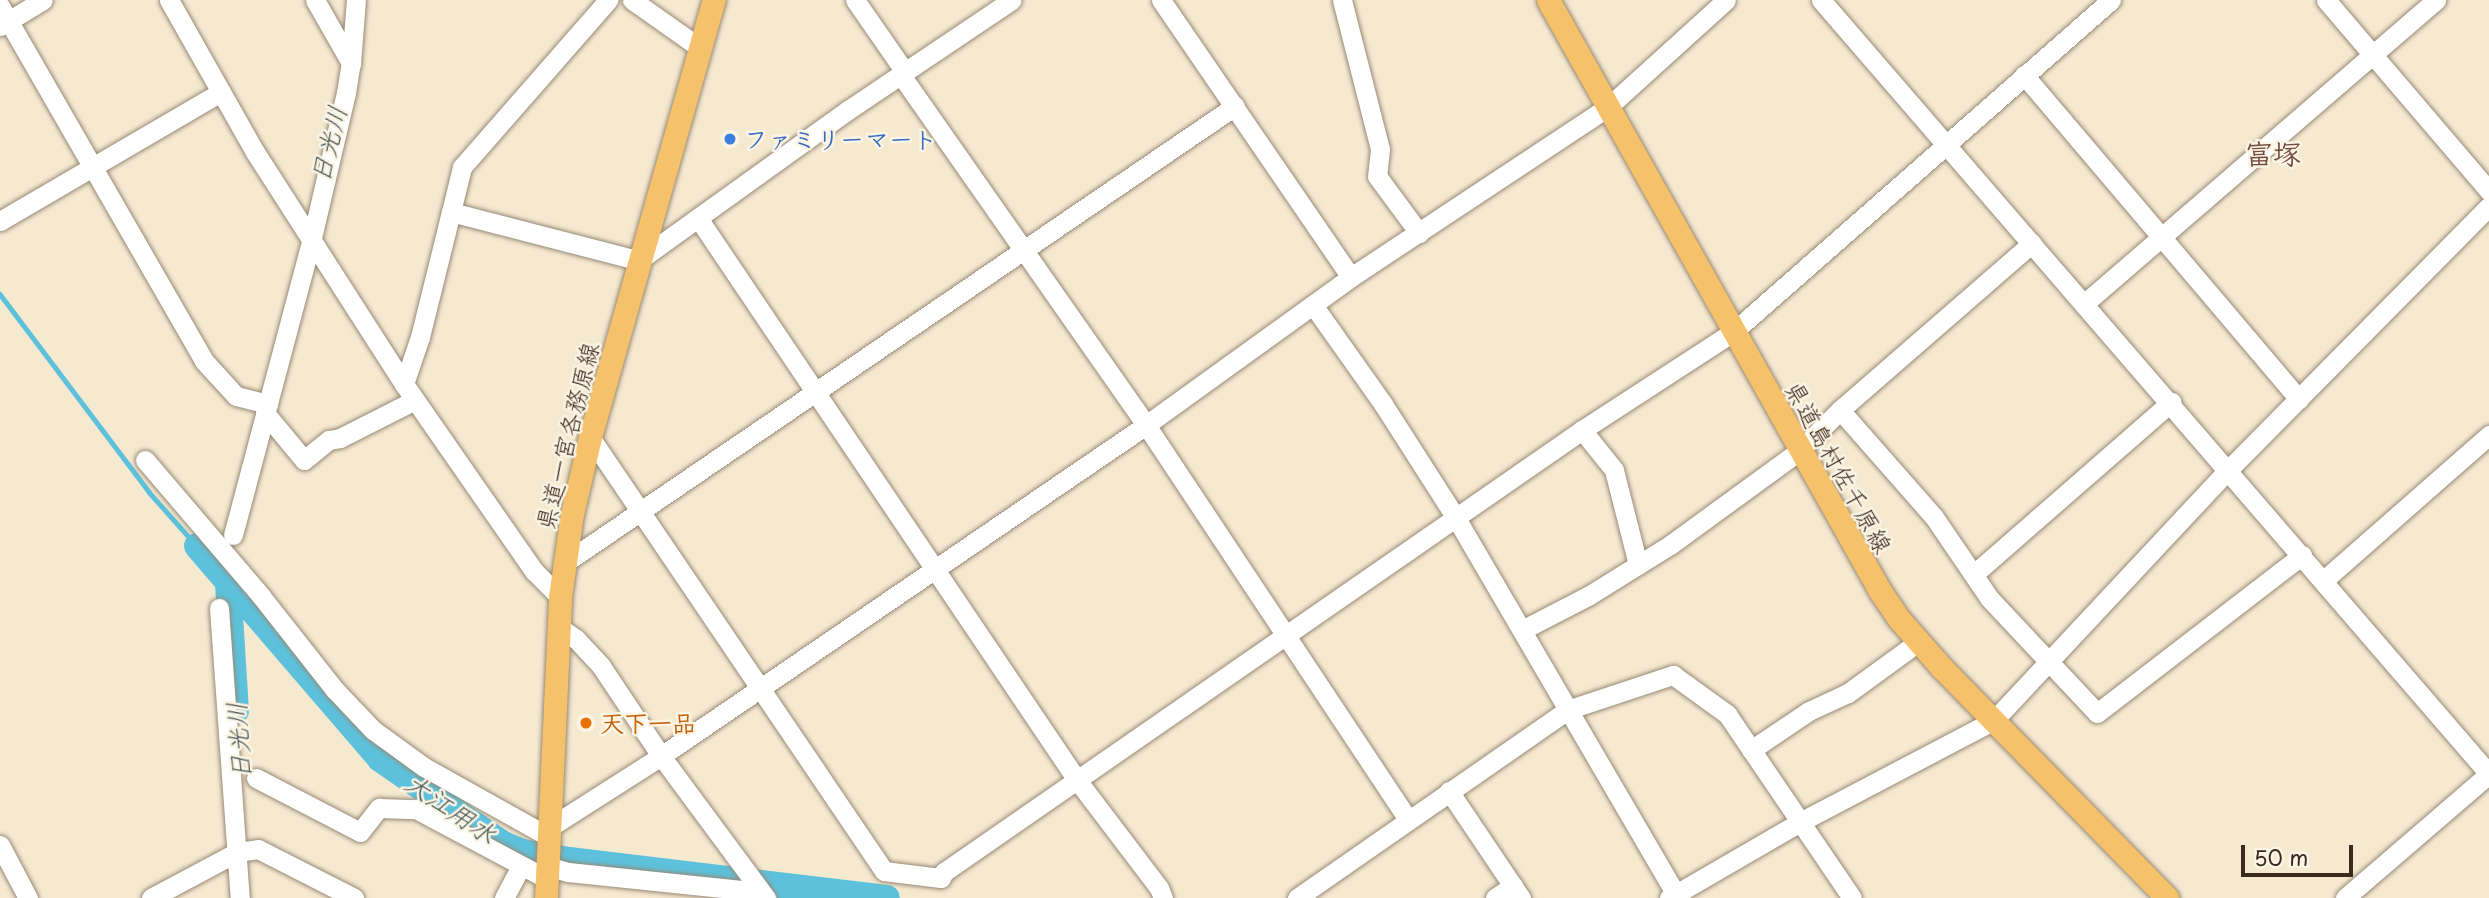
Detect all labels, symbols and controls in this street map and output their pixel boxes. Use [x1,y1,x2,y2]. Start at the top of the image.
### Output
water label: 日光川 [303,102,353,186]
place label: ファミリーマート [744,125,936,153]
marker: ファミリーマート [722,131,738,147]
district label: 富塚 [2245,136,2301,170]
street label: 県道一宮各務原線 [530,339,604,533]
street label: 県道島村佐千原線 [1780,376,1898,558]
water label: 日光川 [220,701,256,781]
place label: 天下一品 [600,709,696,737]
marker: 天下一品 [578,715,594,731]
water label: 大江用水 [399,766,503,850]
scale bar [2244,832,2356,876]
text: 50 m [2254,841,2308,873]

